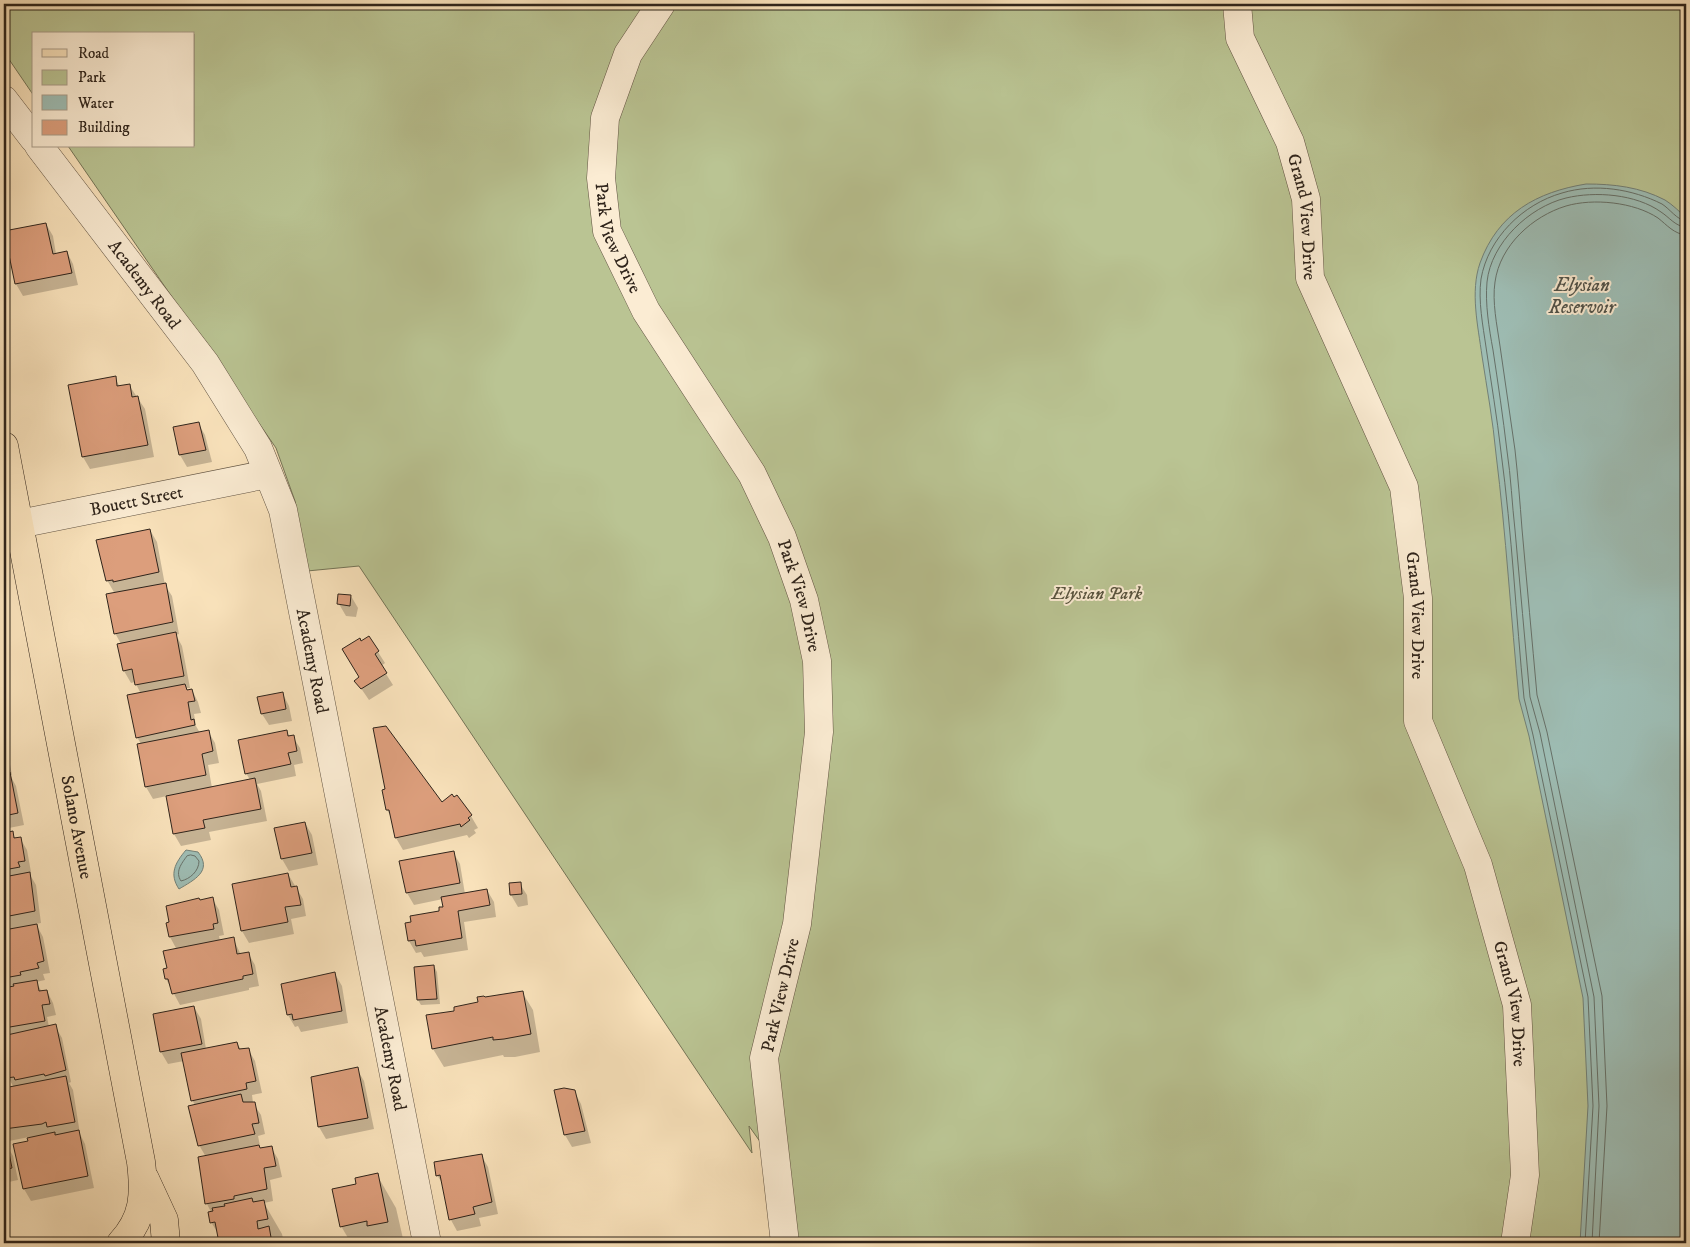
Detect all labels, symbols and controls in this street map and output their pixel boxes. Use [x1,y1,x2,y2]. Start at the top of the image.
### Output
legend [32,32,195,148]
text: Road [78,44,110,63]
text: Park [78,68,107,87]
text: Water [77,94,114,113]
text: Building [78,118,130,137]
street label: Grand View Drive [1282,151,1320,281]
street label: Park View Drive [590,182,646,297]
street label: Academy Road [103,236,185,334]
water label: Elysian Reservoir [1548,274,1617,319]
street label: Bouett Street [88,481,185,521]
street label: Park View Drive [772,537,825,654]
street label: Grand View Drive [1400,550,1428,679]
park label: Elysian Park [1051,583,1143,605]
street label: Academy Road [291,607,333,715]
street label: Solano Avenue [55,774,97,881]
street label: Park View Drive [757,936,805,1054]
street label: Grand View Drive [1488,939,1530,1067]
street label: Academy Road [369,1004,411,1113]

